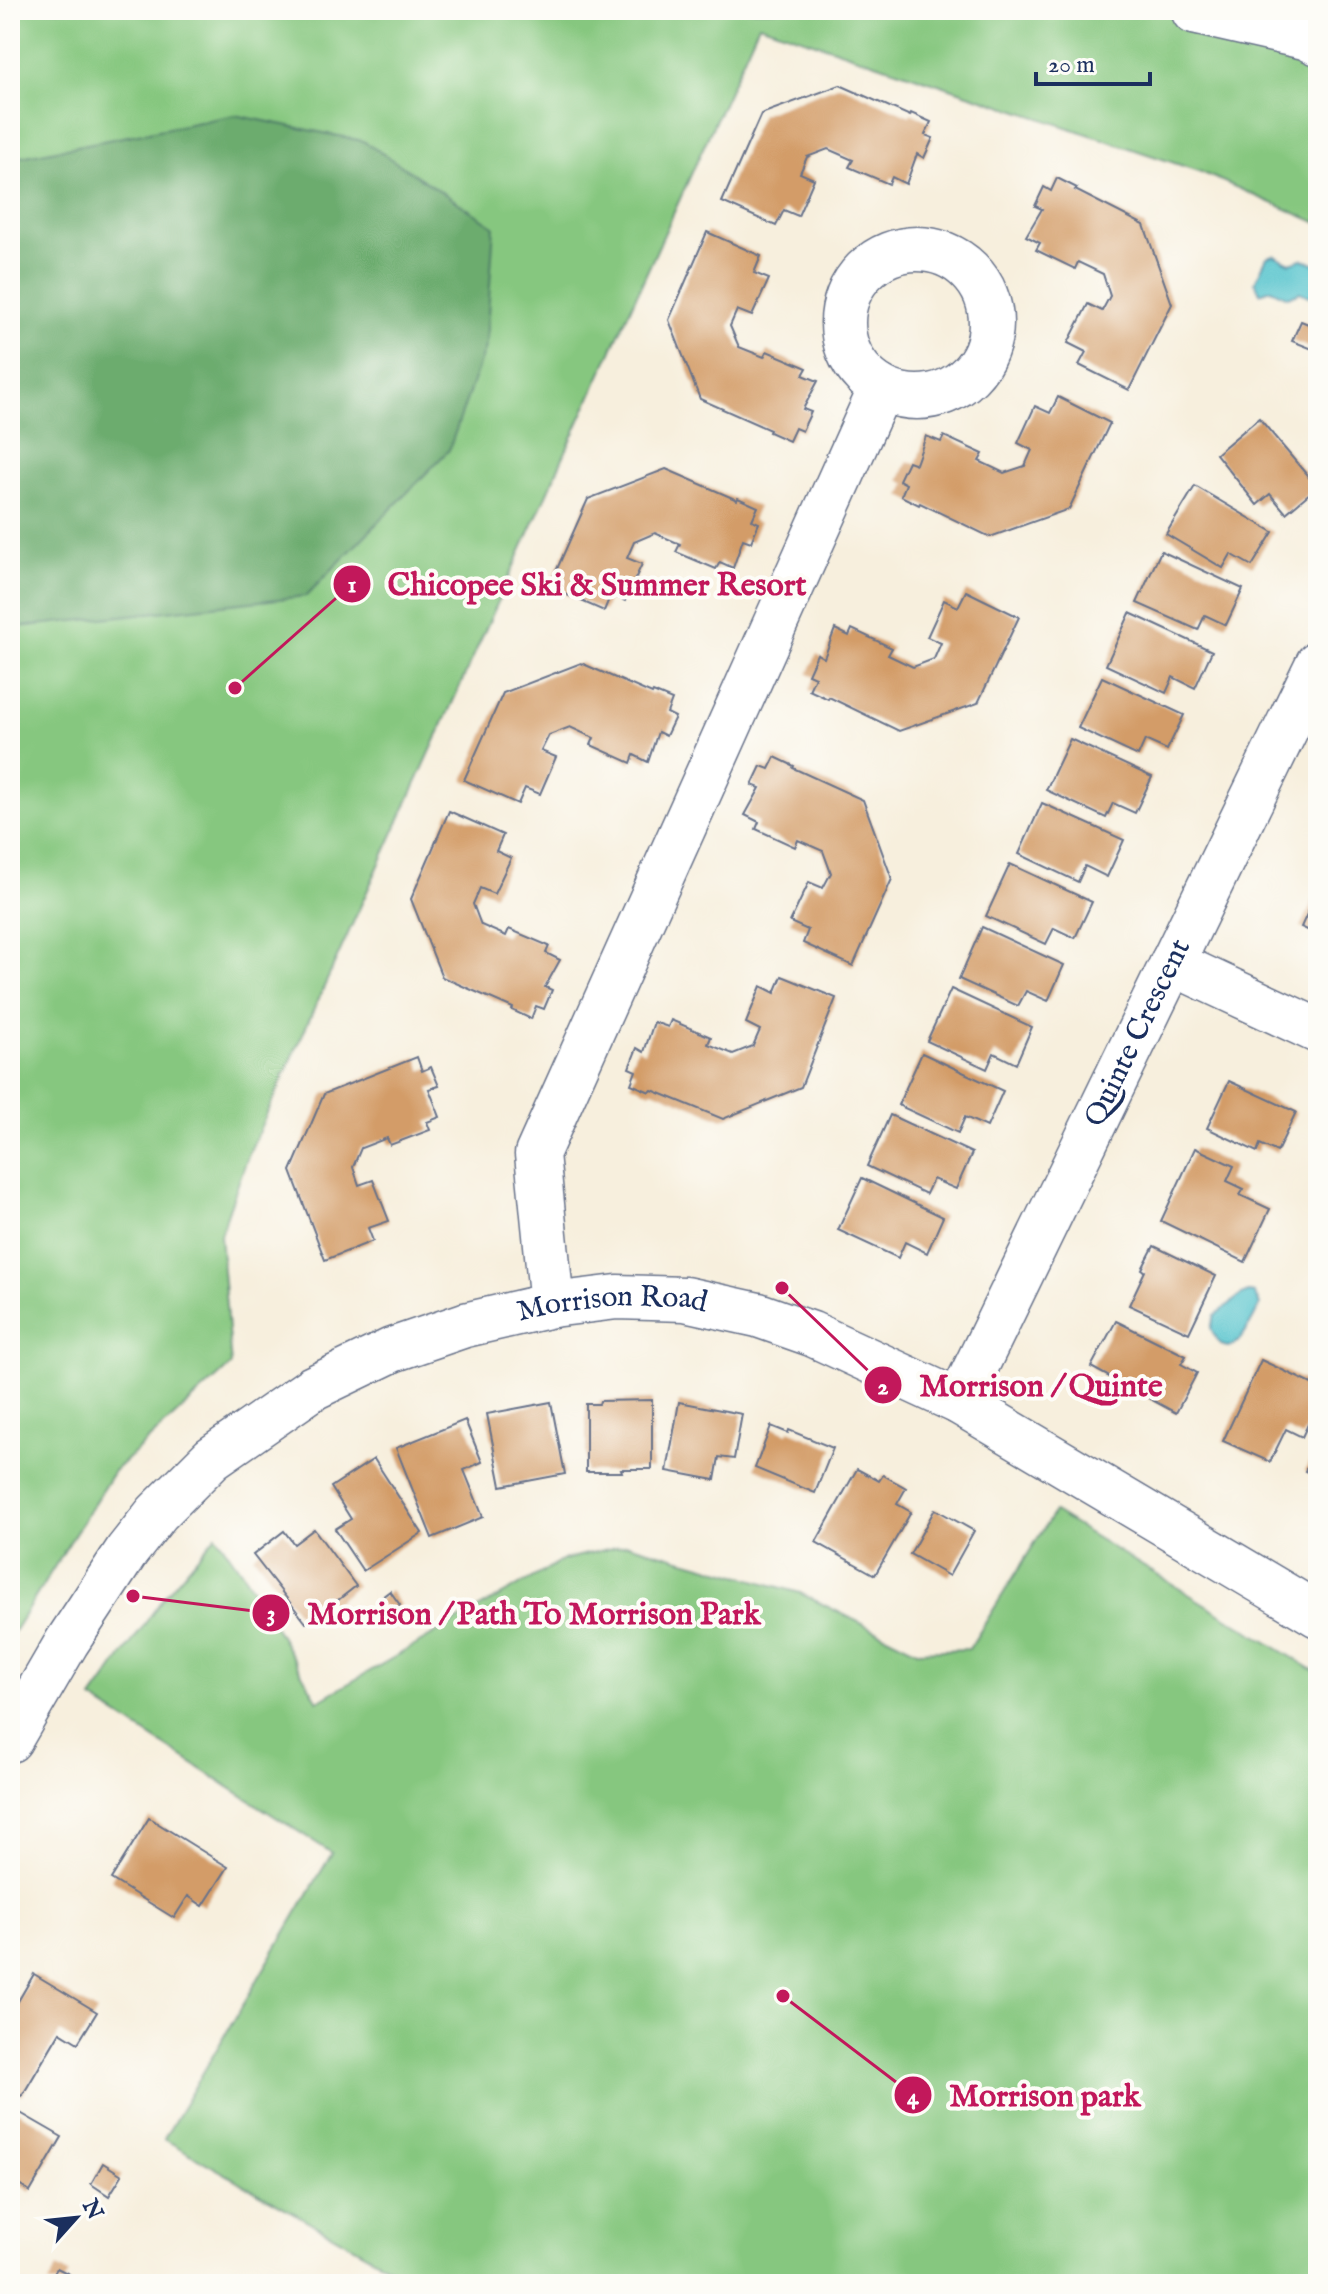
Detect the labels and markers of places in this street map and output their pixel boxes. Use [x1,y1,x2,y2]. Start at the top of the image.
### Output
callout: Chicopee Ski & Summer Resort [332,556,823,612]
callout: Morrison / Quinte [863,1357,1179,1413]
callout: Morrison / Path To Morrison Park [251,1585,777,1641]
callout: Morrison park [893,2067,1157,2123]

